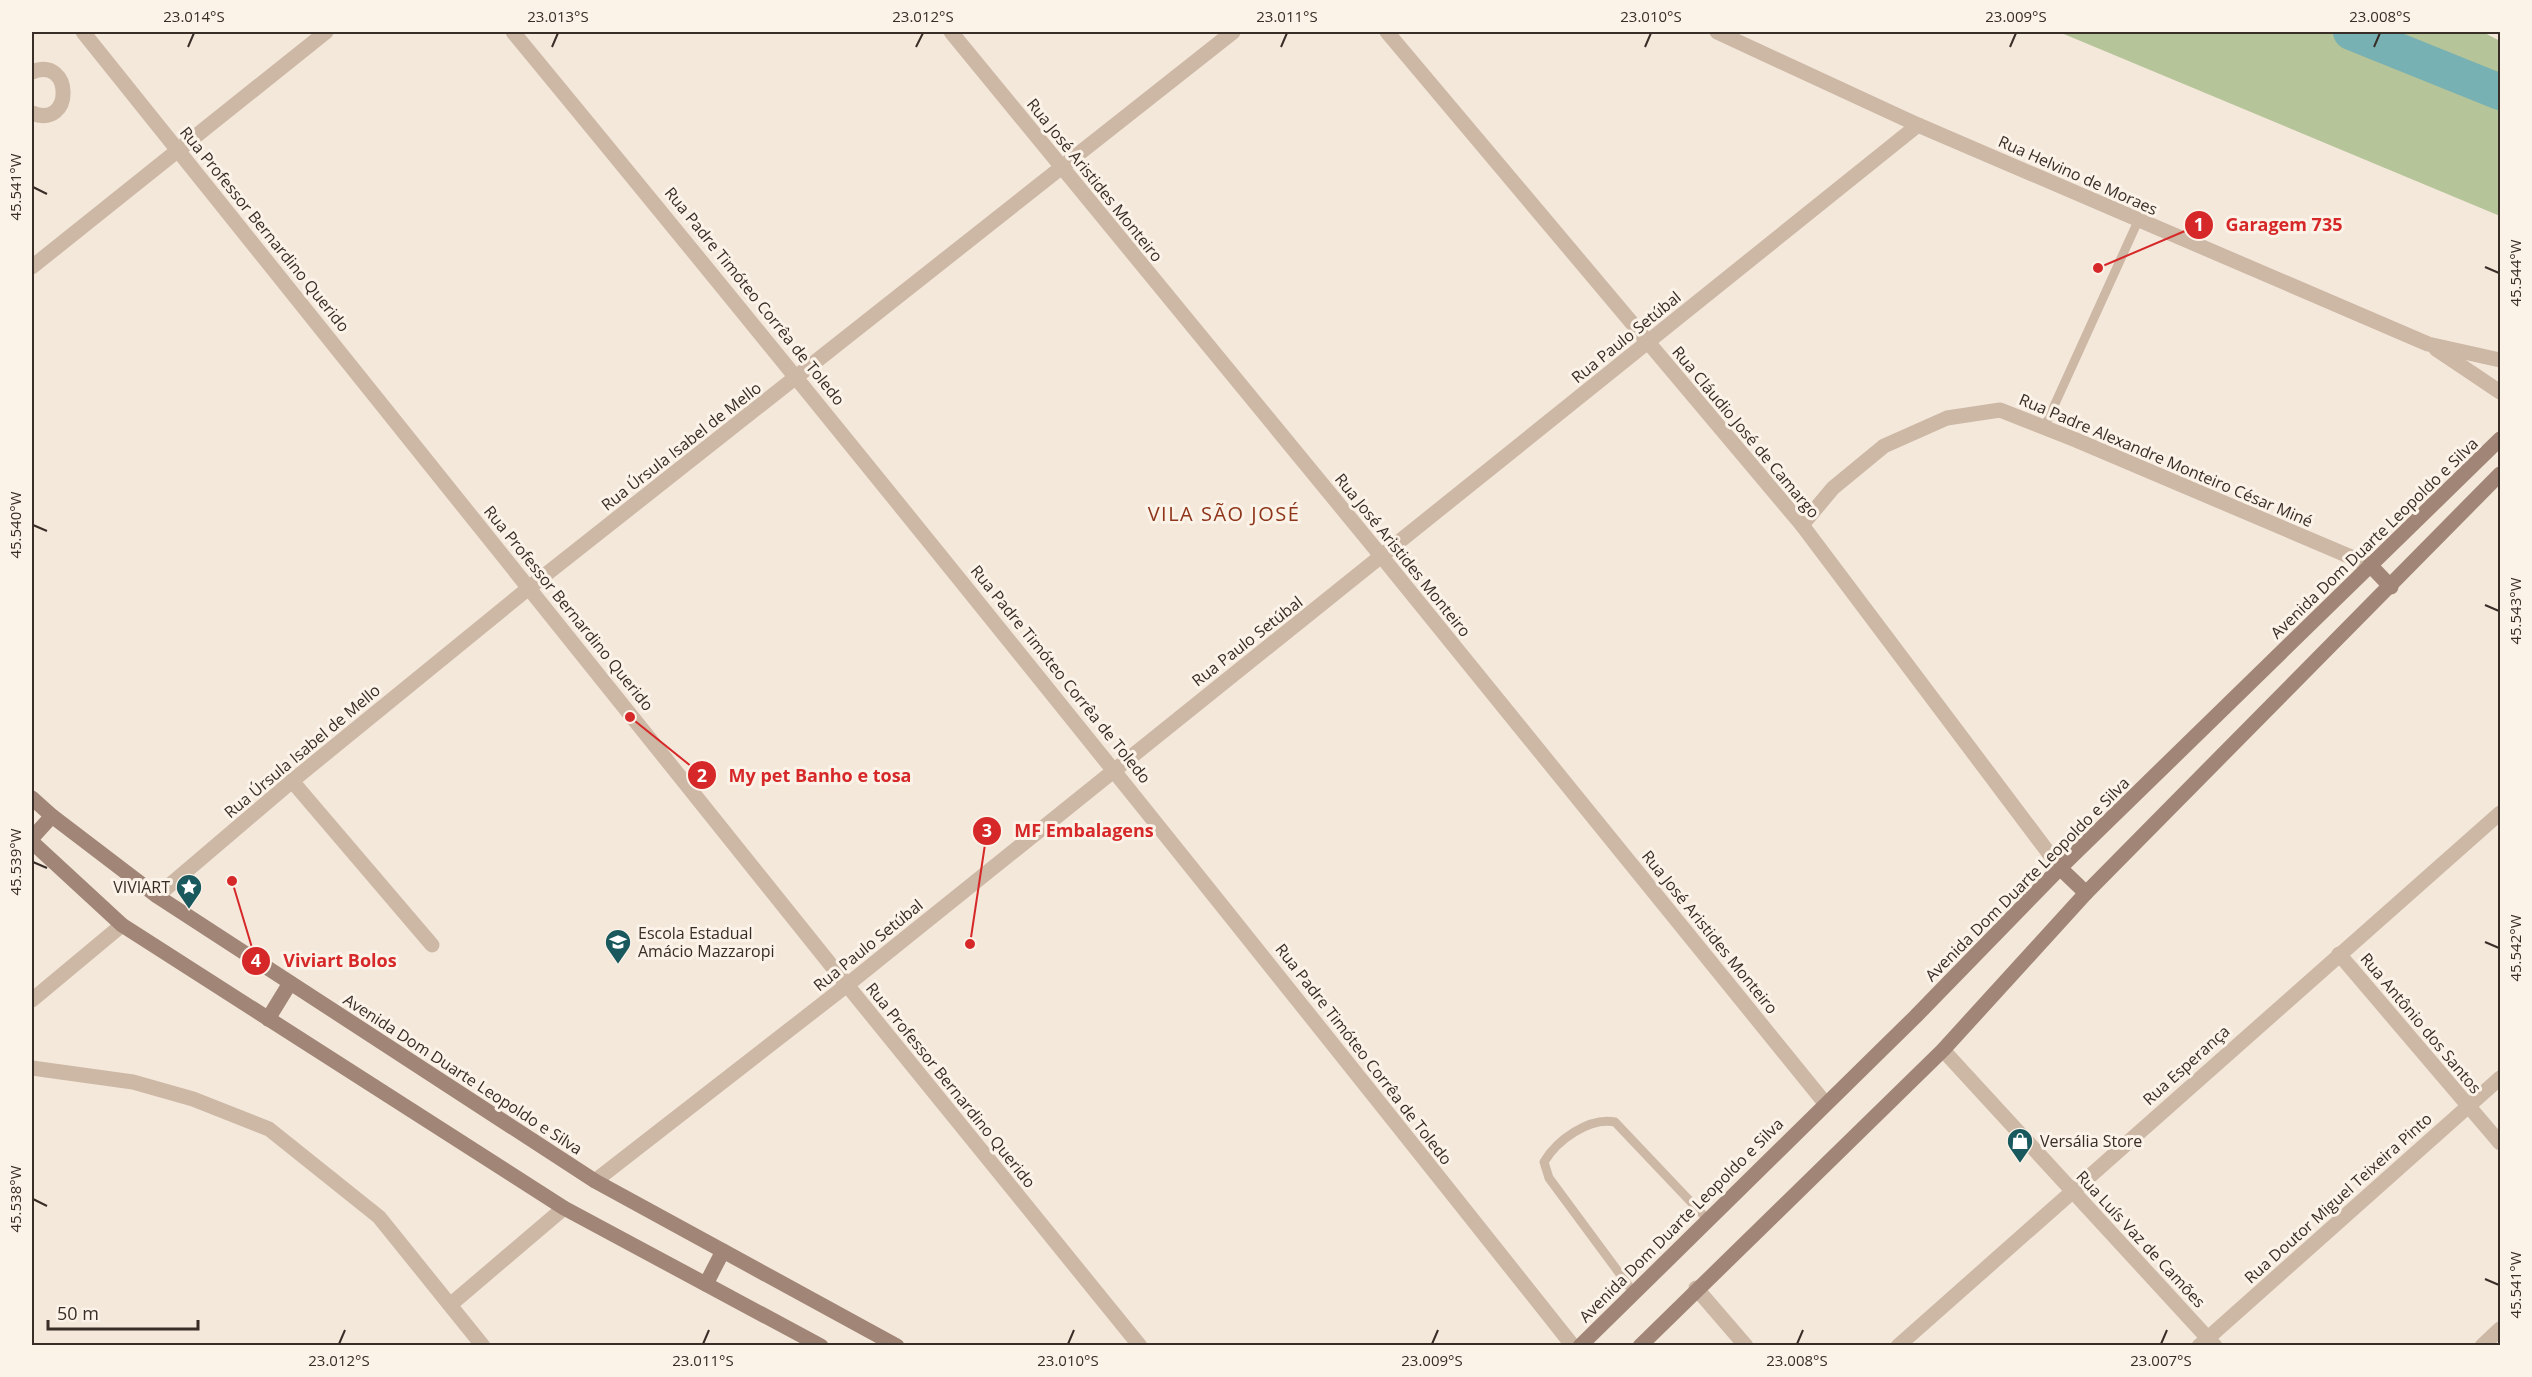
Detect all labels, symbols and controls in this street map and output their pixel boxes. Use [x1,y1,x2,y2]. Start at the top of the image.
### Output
text: 23.014°S [163,6,225,26]
text: 23.013°S [527,6,589,26]
text: 23.012°S [892,6,954,26]
text: 23.011°S [1256,6,1318,26]
text: 23.010°S [1620,6,1682,26]
text: 23.009°S [1985,6,2047,26]
text: 23.008°S [2349,6,2411,26]
street label: Rua José Aristides Monteiro [1022,94,1168,266]
street label: Rua Professor Bernardino Querido [175,122,355,336]
street label: Rua Helvino de Moraes [1995,130,2161,220]
text: 45.541°W [5,153,25,221]
street label: Rua Padre Timóteo Corrêa de Toledo [660,182,850,410]
callout: Garagem 735 [2184,207,2355,243]
text: 1 [2194,212,2204,236]
text: Garagem 735 [2226,212,2342,236]
text: 45.544°W [2505,239,2525,307]
street label: Rua Paulo Setúbal [1567,286,1685,388]
street label: Rua Cláudio José de Camargo [1667,341,1825,523]
street label: Rua Úrsula Isabel de Mello [596,377,766,515]
street label: Rua Padre Alexandre Monteiro César Miné [2016,388,2316,532]
street label: Avenida Dom Duarte Leopoldo e Silva [2265,433,2483,643]
street label: Rua José Aristides Monteiro [1330,469,1476,641]
text: 45.540°W [5,491,25,559]
district label: VILA SÃO JOSÉ [1148,500,1300,527]
street label: Rua Professor Bernardino Querido [479,501,659,715]
street label: Rua Padre Timóteo Corrêa de Toledo [966,560,1156,788]
text: 45.543°W [2505,577,2525,645]
street label: Rua Paulo Setúbal [1187,591,1307,691]
street label: Rua Úrsula Isabel de Mello [219,679,385,823]
callout: My pet Banho e tosa [687,757,924,793]
text: 2 [697,763,707,787]
text: My pet Banho e tosa [729,763,911,787]
street label: Avenida Dom Duarte Leopoldo e Silva [1920,772,2134,986]
callout: MF Embalagens [972,813,1165,849]
text: 3 [982,818,992,842]
text: MF Embalagens [1014,818,1154,842]
text: 45.539°W [5,828,25,896]
street label: Rua José Aristides Monteiro [1637,846,1783,1018]
place icon: VIVIART [174,872,204,910]
place label: VIVIART [113,876,170,898]
street label: Rua Paulo Setúbal [809,894,927,996]
text: 45.542°W [2505,914,2525,982]
place label: Escola Estadual Amácio Mazzaropi [638,922,774,962]
school or university icon: Escola Estadual Amácio Mazzaropi [603,927,633,965]
street label: Rua Padre Timóteo Corrêa de Toledo [1271,939,1457,1169]
callout: Viviart Bolos [241,943,408,979]
text: 4 [251,948,261,972]
text: Viviart Bolos [283,948,397,972]
street label: Rua Antônio dos Santos [2356,948,2486,1098]
street label: Rua Professor Bernardino Querido [861,978,1041,1192]
street label: Avenida Dom Duarte Leopoldo e Silva [339,988,587,1160]
street label: Rua Esperança [2138,1020,2234,1110]
street label: Rua Doutor Miguel Teixeira Pinto [2239,1108,2437,1288]
street label: Avenida Dom Duarte Leopoldo e Silva [1574,1113,1788,1327]
shop icon: Versália Store [2005,1126,2035,1164]
place label: Versália Store [2040,1130,2142,1152]
text: 45.538°W [5,1165,25,1233]
street label: Rua Luís Vaz de Camões [2072,1166,2210,1312]
text: 45.541°W [2505,1251,2525,1319]
scale bar [48,1293,198,1331]
text: 50 m [57,1301,99,1325]
text: 23.012°S [308,1350,370,1370]
text: 23.011°S [672,1350,734,1370]
text: 23.010°S [1037,1350,1099,1370]
text: 23.009°S [1401,1350,1463,1370]
text: 23.008°S [1766,1350,1828,1370]
text: 23.007°S [2130,1350,2192,1370]

